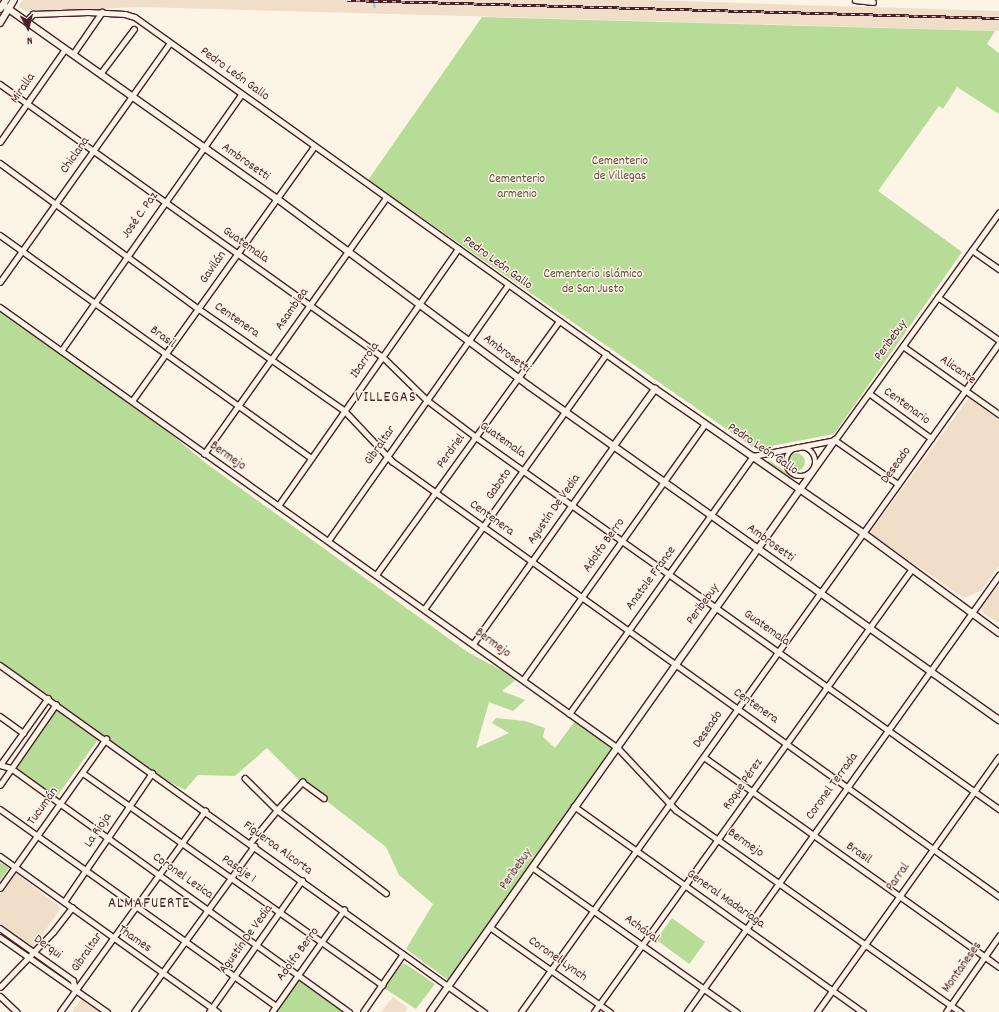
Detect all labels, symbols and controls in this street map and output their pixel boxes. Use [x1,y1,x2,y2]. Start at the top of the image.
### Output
north arrow [8,8,48,48]
text: N [26,32,33,48]
street label: Pedro León Gallo [196,45,272,105]
street label: Miralla [8,71,40,107]
street label: Chiclana [58,135,94,177]
street label: Ambrosetti [218,141,272,185]
park label: Cementerio de Villegas [592,155,648,186]
park label: Cementerio armenio [489,173,545,204]
street label: José C. Paz [119,190,163,242]
street label: Guatemala [219,224,271,268]
street label: Pedro León Gallo [459,234,535,294]
street label: Gavilán [197,249,231,287]
park label: Cementerio islámico de San Justo [543,268,643,299]
street label: Asamblea [273,286,313,334]
street label: Centenera [211,300,261,342]
street label: Peribebuy [872,318,912,364]
street label: Brasil [146,323,178,353]
street label: Ambrosetti [479,332,533,378]
street label: Ibarrola [348,340,384,382]
street label: Alicante [936,353,978,389]
street label: Centenario [880,385,932,429]
district label: VILLEGAS [355,390,417,408]
street label: Guatemala [476,419,528,463]
street label: Pedro León Gallo [724,421,800,479]
street label: Gibraltar [362,423,400,469]
street label: Perdriel [434,432,470,472]
street label: Bermejo [206,439,248,475]
street label: Deseado [878,445,916,487]
street label: Gaboto [484,466,516,504]
street label: Agustín De Vedia [525,472,585,548]
street label: Centenera [466,498,516,540]
street label: Adolfo Berro [581,516,629,576]
street label: Ambrosetti [743,521,797,567]
street label: Anatole France [624,544,680,614]
street label: Peribebuy [684,582,724,628]
street label: Guatemala [740,607,792,651]
street label: Bermejo [471,626,513,662]
street label: Centenera [730,686,780,728]
street label: Deseado [691,708,727,752]
street label: Coronel Terrada [803,750,863,824]
street label: Roque Pérez [721,756,767,814]
street label: Tucumán [25,785,63,829]
street label: La Rioja [82,811,116,851]
street label: Figueroa Alcorta [239,819,315,879]
street label: Bermejo [724,826,766,862]
street label: Brasil [842,840,874,868]
street label: Peribebuy [497,846,537,894]
street label: Coronel Lezica [149,850,215,904]
street label: Pasaje 1 [218,853,258,887]
street label: Parral [884,861,914,895]
street label: General Madariaga [683,867,767,933]
district label: ALMAFUERTE [108,896,190,914]
street label: Agustín De Vedia [217,902,277,978]
street label: Achával [620,912,662,948]
street label: Thames [114,923,154,957]
street label: Adolfo Berro [274,925,324,985]
street label: Gibraltar [69,930,107,976]
street label: Derqui [30,933,64,963]
street label: Coronel Lynch [525,934,589,986]
street label: Montañeses [940,939,986,997]

